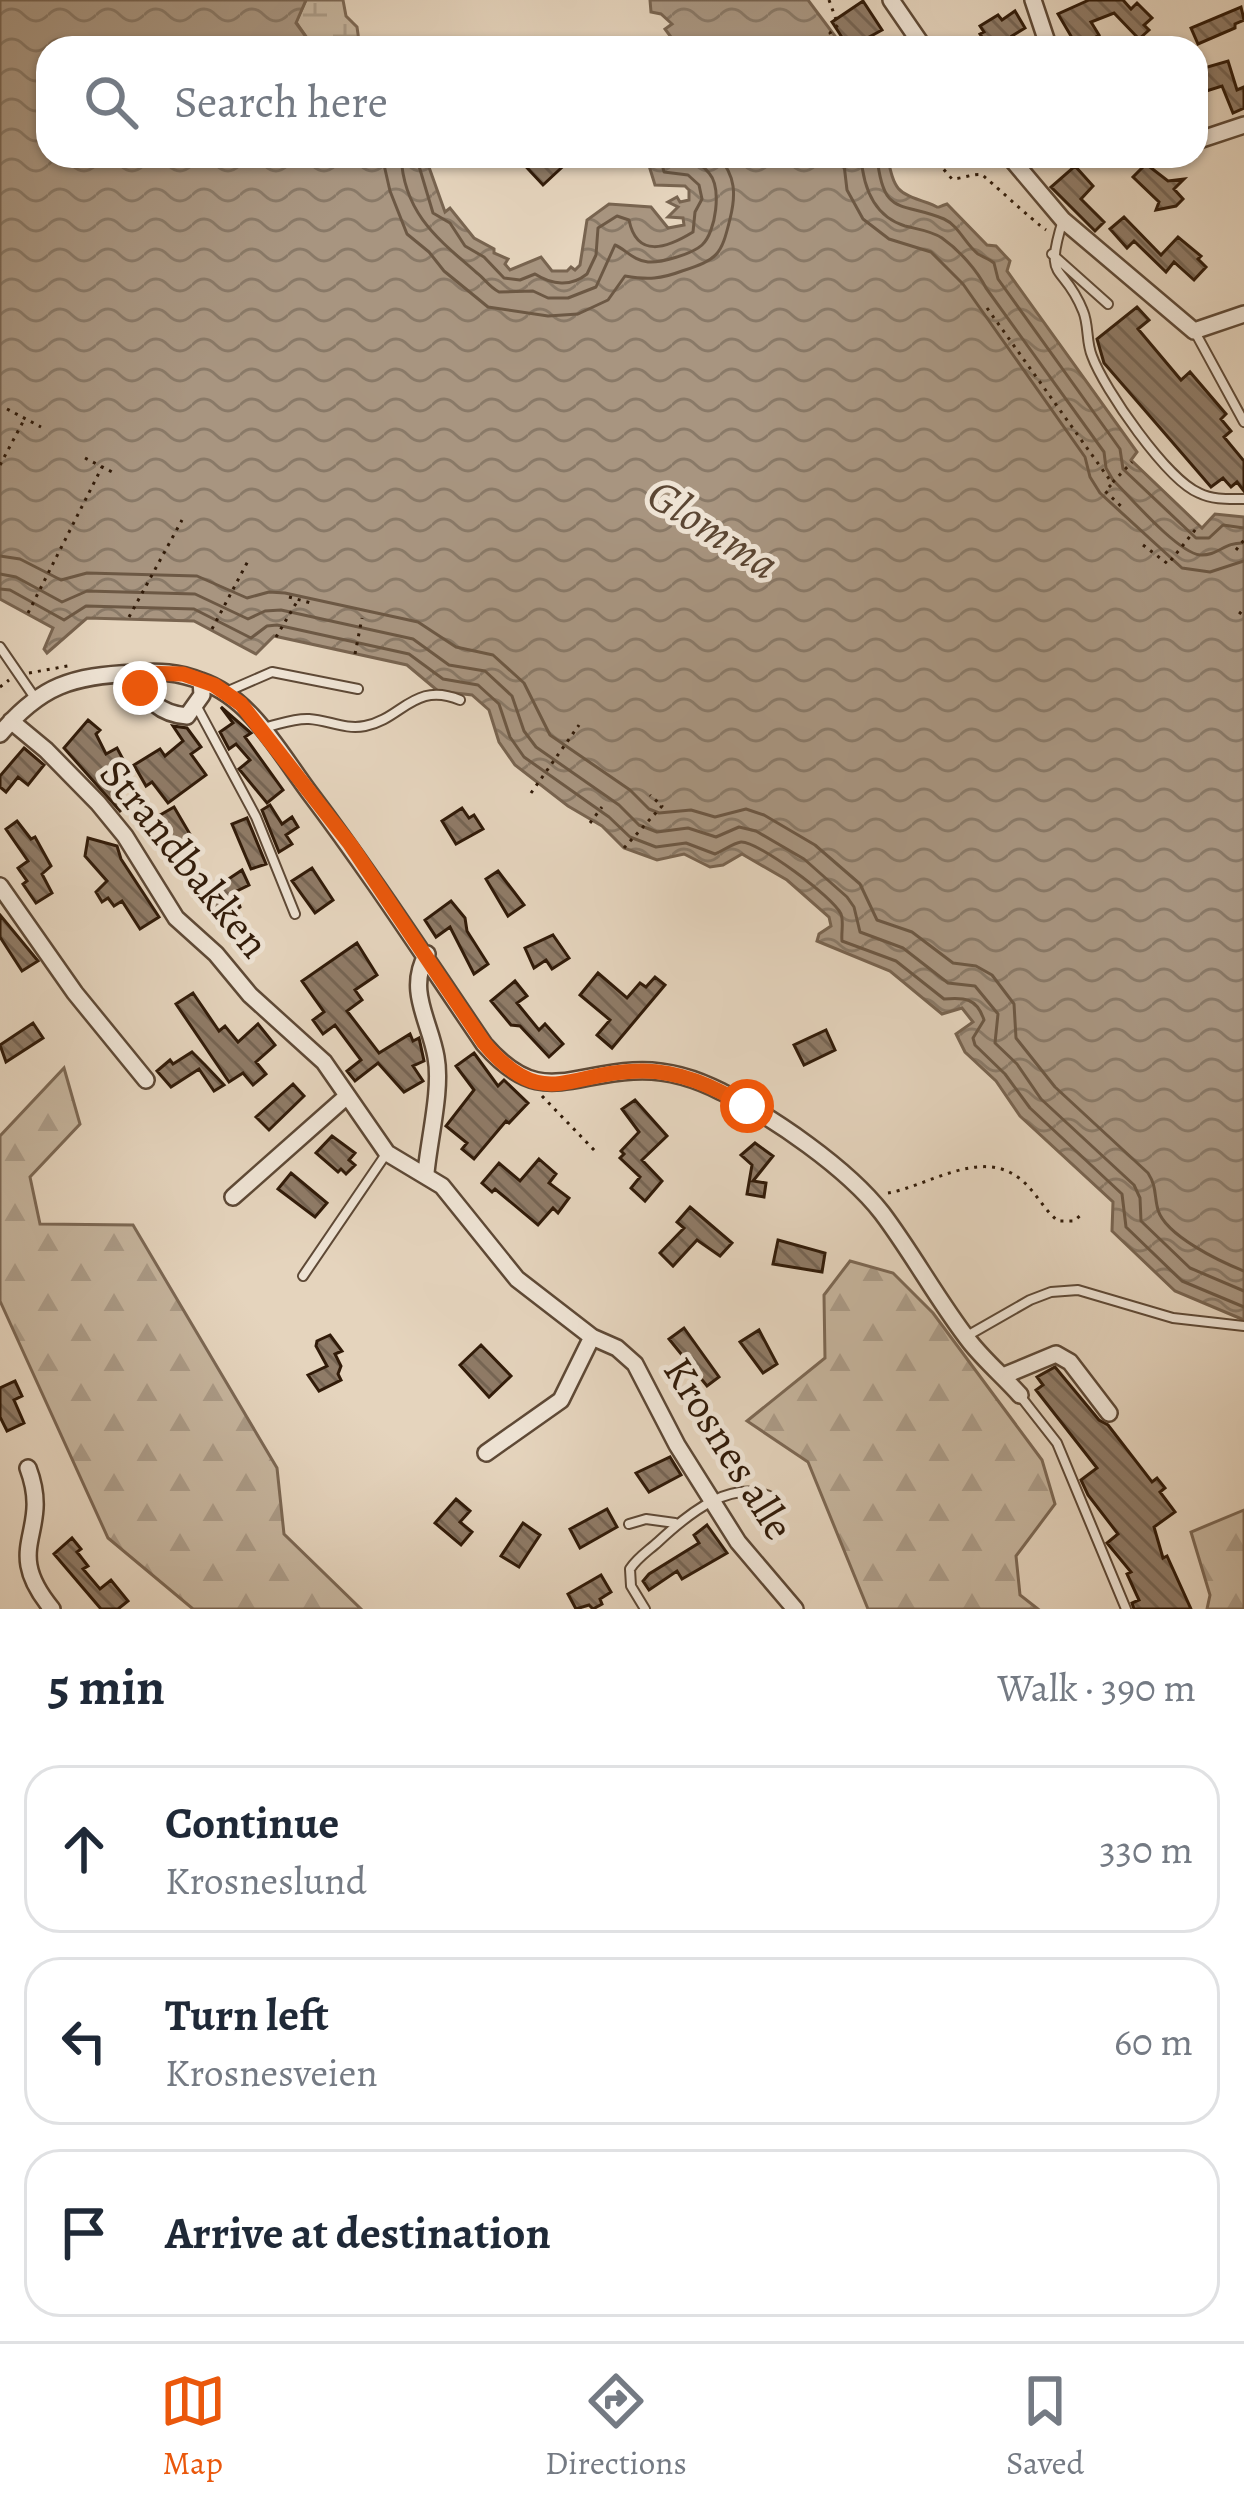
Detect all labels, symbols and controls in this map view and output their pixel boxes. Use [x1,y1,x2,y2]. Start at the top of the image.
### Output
search box [36,36,1208,168]
icon: search [78,69,144,135]
text: Search here [174,71,388,133]
water label: Glomma [635,464,791,594]
route end [113,661,167,715]
street label: Strandbakken [87,747,283,969]
route start [720,1079,774,1133]
street label: Krosnes alle [650,1346,808,1550]
text: 5 min [48,1652,165,1722]
text: Walk · 390 m [998,1661,1196,1714]
text: Continue [165,1792,339,1854]
icon: ahead [51,1816,117,1882]
text: 330 m [1100,1823,1193,1876]
text: Krosneslund [165,1854,367,1907]
text: Turn left [165,1984,329,2046]
icon: left [51,2008,117,2074]
text: 60 m [1114,2015,1193,2068]
text: Krosnesveien [165,2046,378,2099]
icon: arrive [51,2200,117,2266]
text: Arrive at destination [165,2202,551,2264]
tab: Map [160,2368,226,2485]
tab: Directions [545,2368,687,2485]
tab: Saved [1006,2368,1084,2485]

